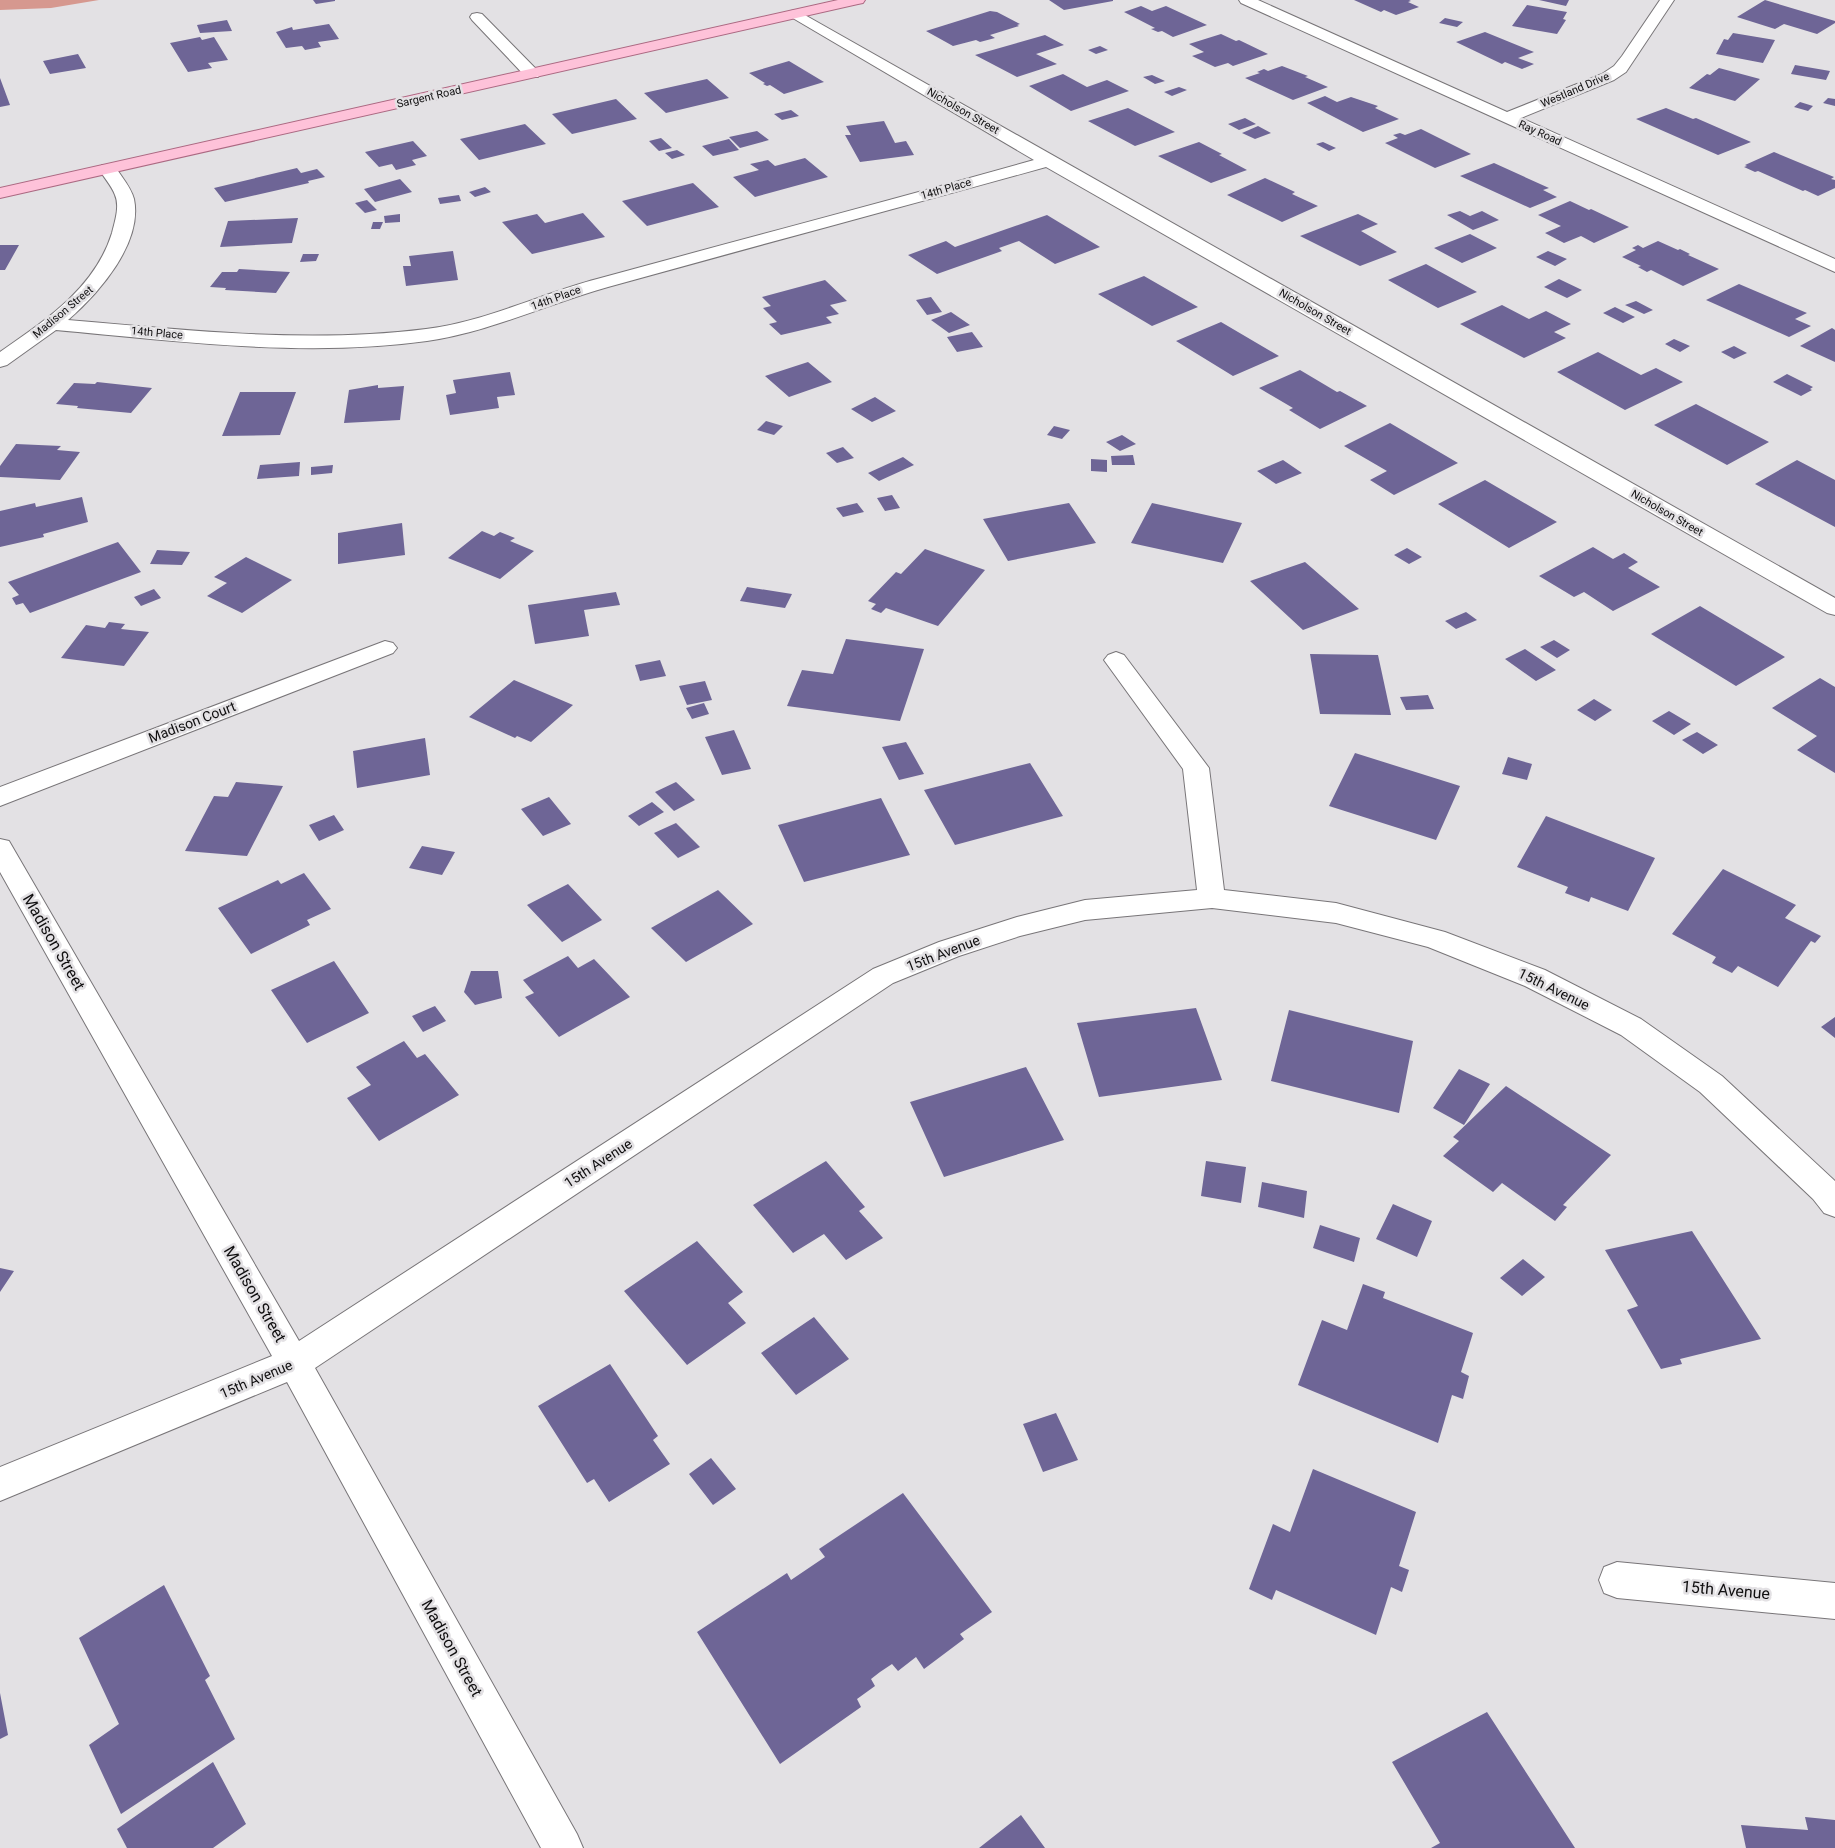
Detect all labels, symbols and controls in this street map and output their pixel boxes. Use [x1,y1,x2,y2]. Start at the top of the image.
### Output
street label: Westland Drive [1539,70,1611,110]
street label: Sargent Road [395,83,463,111]
street label: Nicholson Street [925,85,1002,137]
street label: Ray Road [1516,118,1564,148]
street label: 14th Place [919,176,973,202]
street label: Madison Street [30,283,96,341]
street label: 14th Place [529,283,583,313]
street label: Nicholson Street [1277,286,1354,338]
street label: 14th Place [131,324,184,342]
street label: Nicholson Street [1629,487,1706,539]
street label: Madison Court [146,698,238,746]
street label: Madison Street [19,890,89,994]
street label: 15th Avenue [904,932,982,974]
street label: 15th Avenue [1516,965,1592,1013]
street label: 15th Avenue [561,1135,635,1191]
street label: Madison Street [220,1242,290,1346]
street label: 15th Avenue [217,1357,295,1401]
street label: 15th Avenue [1681,1577,1771,1603]
street label: Madison Street [418,1596,486,1700]

